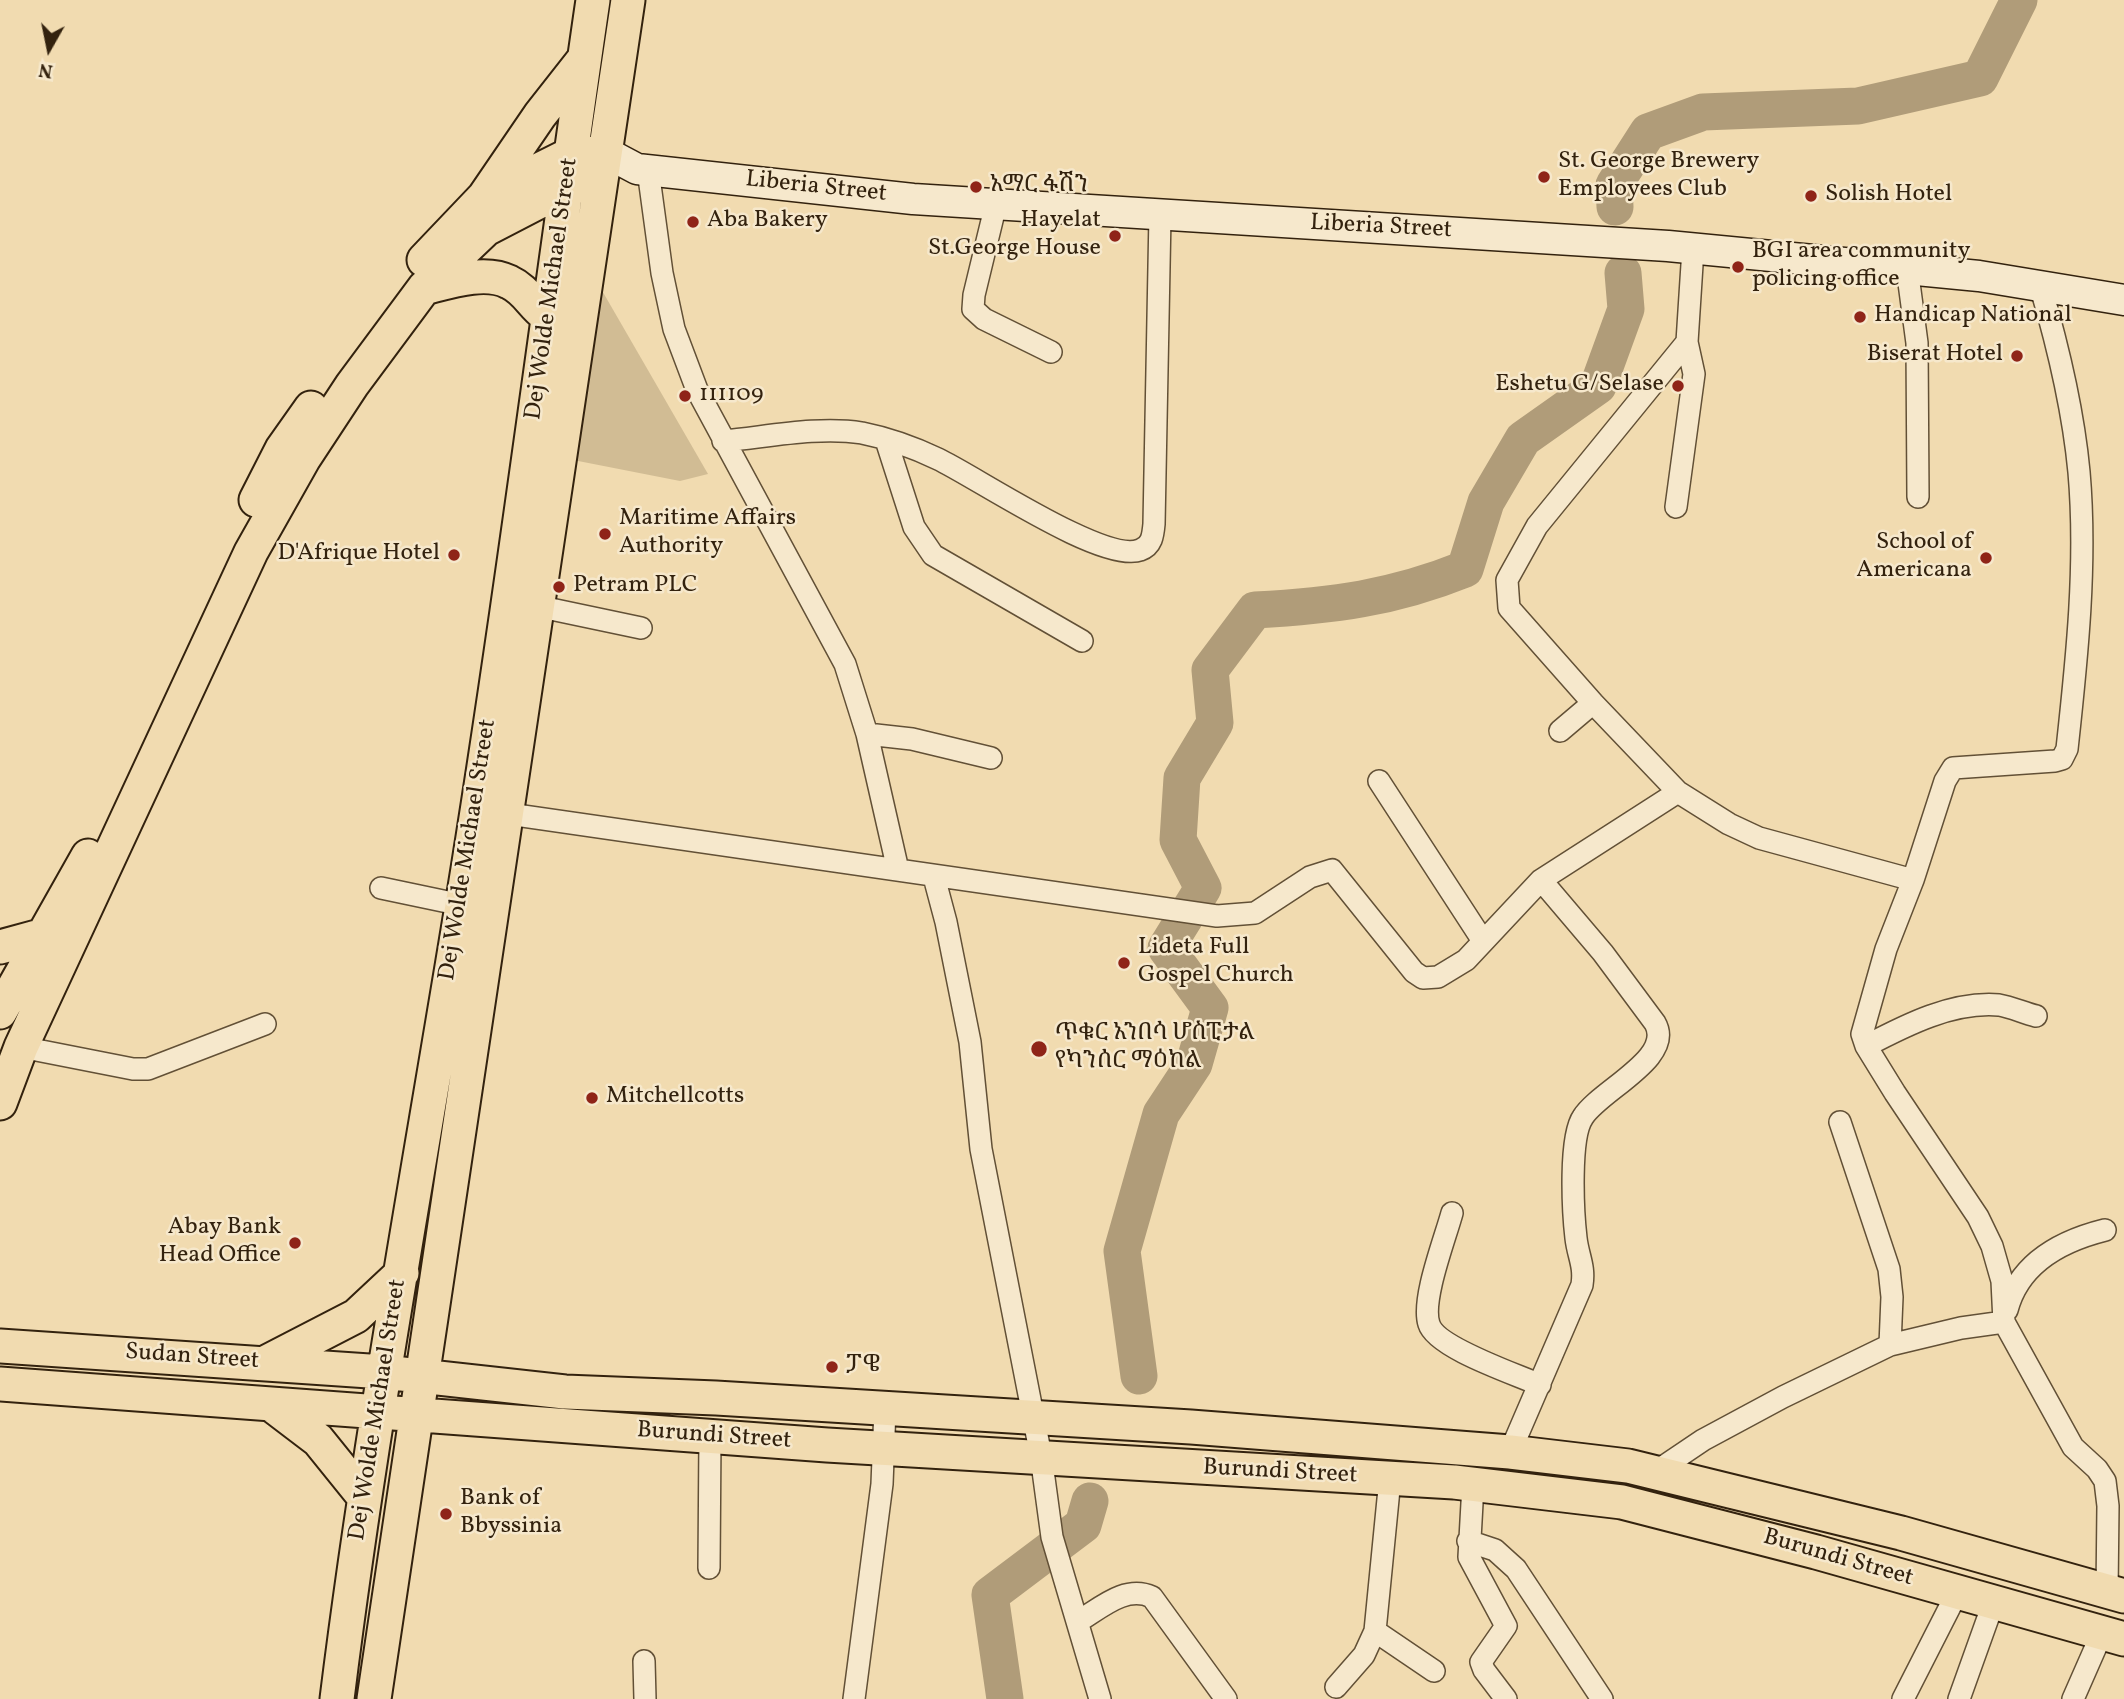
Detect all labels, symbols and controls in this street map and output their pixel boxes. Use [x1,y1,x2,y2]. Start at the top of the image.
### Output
north arrow [14,14,84,84]
text: N [37,56,55,84]
place label: St. George Brewery Employees Club [1558,149,1759,205]
street label: Dej Wolde Michael Street [520,156,586,422]
street label: Liberia Street [744,166,888,210]
marker: St. George Brewery Employees Club [1536,169,1552,185]
place label: አማር ፋሽን [990,173,1088,201]
marker: አማር ፋሽን [968,179,984,195]
place label: Solish Hotel [1825,182,1952,210]
marker: Solish Hotel [1803,188,1819,204]
place label: Aba Bakery [707,208,828,236]
place label: Hayelat St.George House [928,208,1101,264]
street label: Liberia Street [1309,210,1453,246]
marker: Aba Bakery [685,214,701,230]
marker: Hayelat St.George House [1107,228,1123,244]
place label: BGI area community policing office [1752,239,1970,295]
marker: BGI area community policing office [1730,259,1746,275]
place label: Handicap National [1874,303,2072,331]
marker: Handicap National [1852,309,1868,325]
place label: Biserat Hotel [1867,342,2003,370]
marker: Biserat Hotel [2009,348,2025,364]
place label: Eshetu G/Selase [1495,372,1664,400]
marker: Eshetu G/Selase [1670,378,1686,394]
place label: 111109 [699,382,763,410]
marker: 111109 [677,388,693,404]
place label: Maritime Affairs Authority [619,506,796,562]
marker: Maritime Affairs Authority [597,526,613,542]
place label: School of Americana [1856,530,1972,586]
place label: D'Afrique Hotel [278,541,440,569]
marker: D'Afrique Hotel [446,547,462,563]
marker: School of Americana [1978,550,1994,566]
place label: Petram PLC [573,573,697,601]
marker: Petram PLC [551,579,567,595]
street label: Dej Wolde Michael Street [434,717,504,983]
place label: Lideta Full Gospel Church [1138,935,1294,991]
marker: Lideta Full Gospel Church [1116,955,1132,971]
place label: ጥቁር አንበሳ ሆስፒታል የካንሰር ማዕከል [1055,1021,1255,1077]
marker: ጥቁር አንበሳ ሆስፒታል የካንሰር ማዕከል [1029,1039,1049,1059]
place label: Mitchellcotts [606,1084,744,1112]
marker: Mitchellcotts [584,1090,600,1106]
place label: Abay Bank Head Office [159,1215,281,1271]
marker: Abay Bank Head Office [287,1235,303,1251]
street label: Dej Wolde Michael Street [344,1277,414,1543]
street label: Sudan Street [124,1339,260,1377]
place label: ፓዌ [846,1353,880,1381]
marker: ፓዌ [824,1359,840,1375]
street label: Burundi Street [636,1417,792,1457]
street label: Burundi Street [1202,1455,1358,1491]
place label: Bank of Bbyssinia [460,1486,562,1542]
marker: Bank of Bbyssinia [438,1506,454,1522]
street label: Burundi Street [1760,1524,1916,1594]

